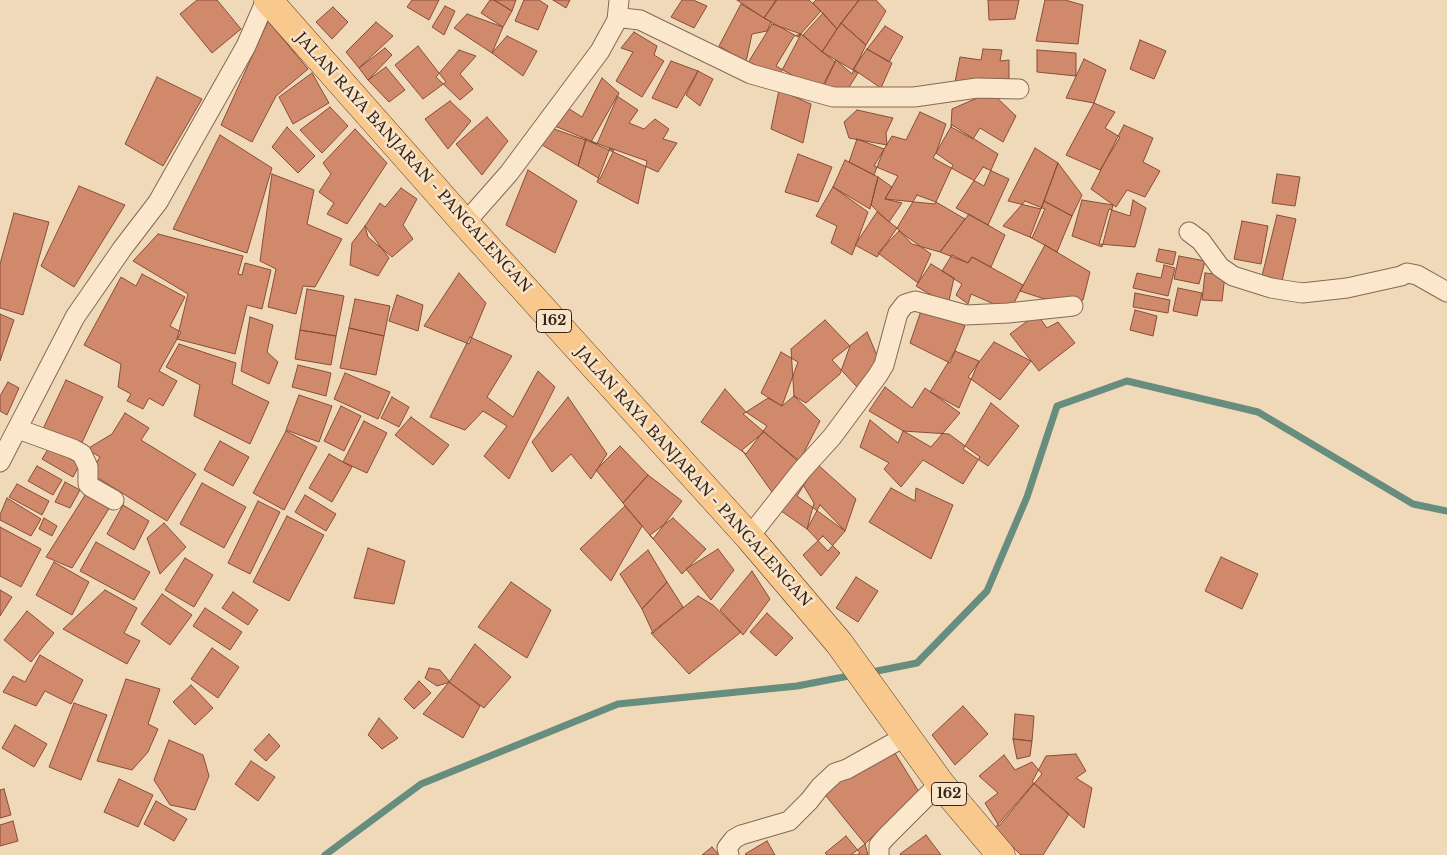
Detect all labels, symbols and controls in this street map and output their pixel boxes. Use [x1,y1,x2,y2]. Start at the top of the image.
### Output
street label: JALAN RAYA BANJARAN - PANGALENGAN [291,29,535,297]
road number: 162 [536,310,572,332]
street label: JALAN RAYA BANJARAN - PANGALENGAN [571,343,815,611]
road number: 162 [932,782,966,806]

